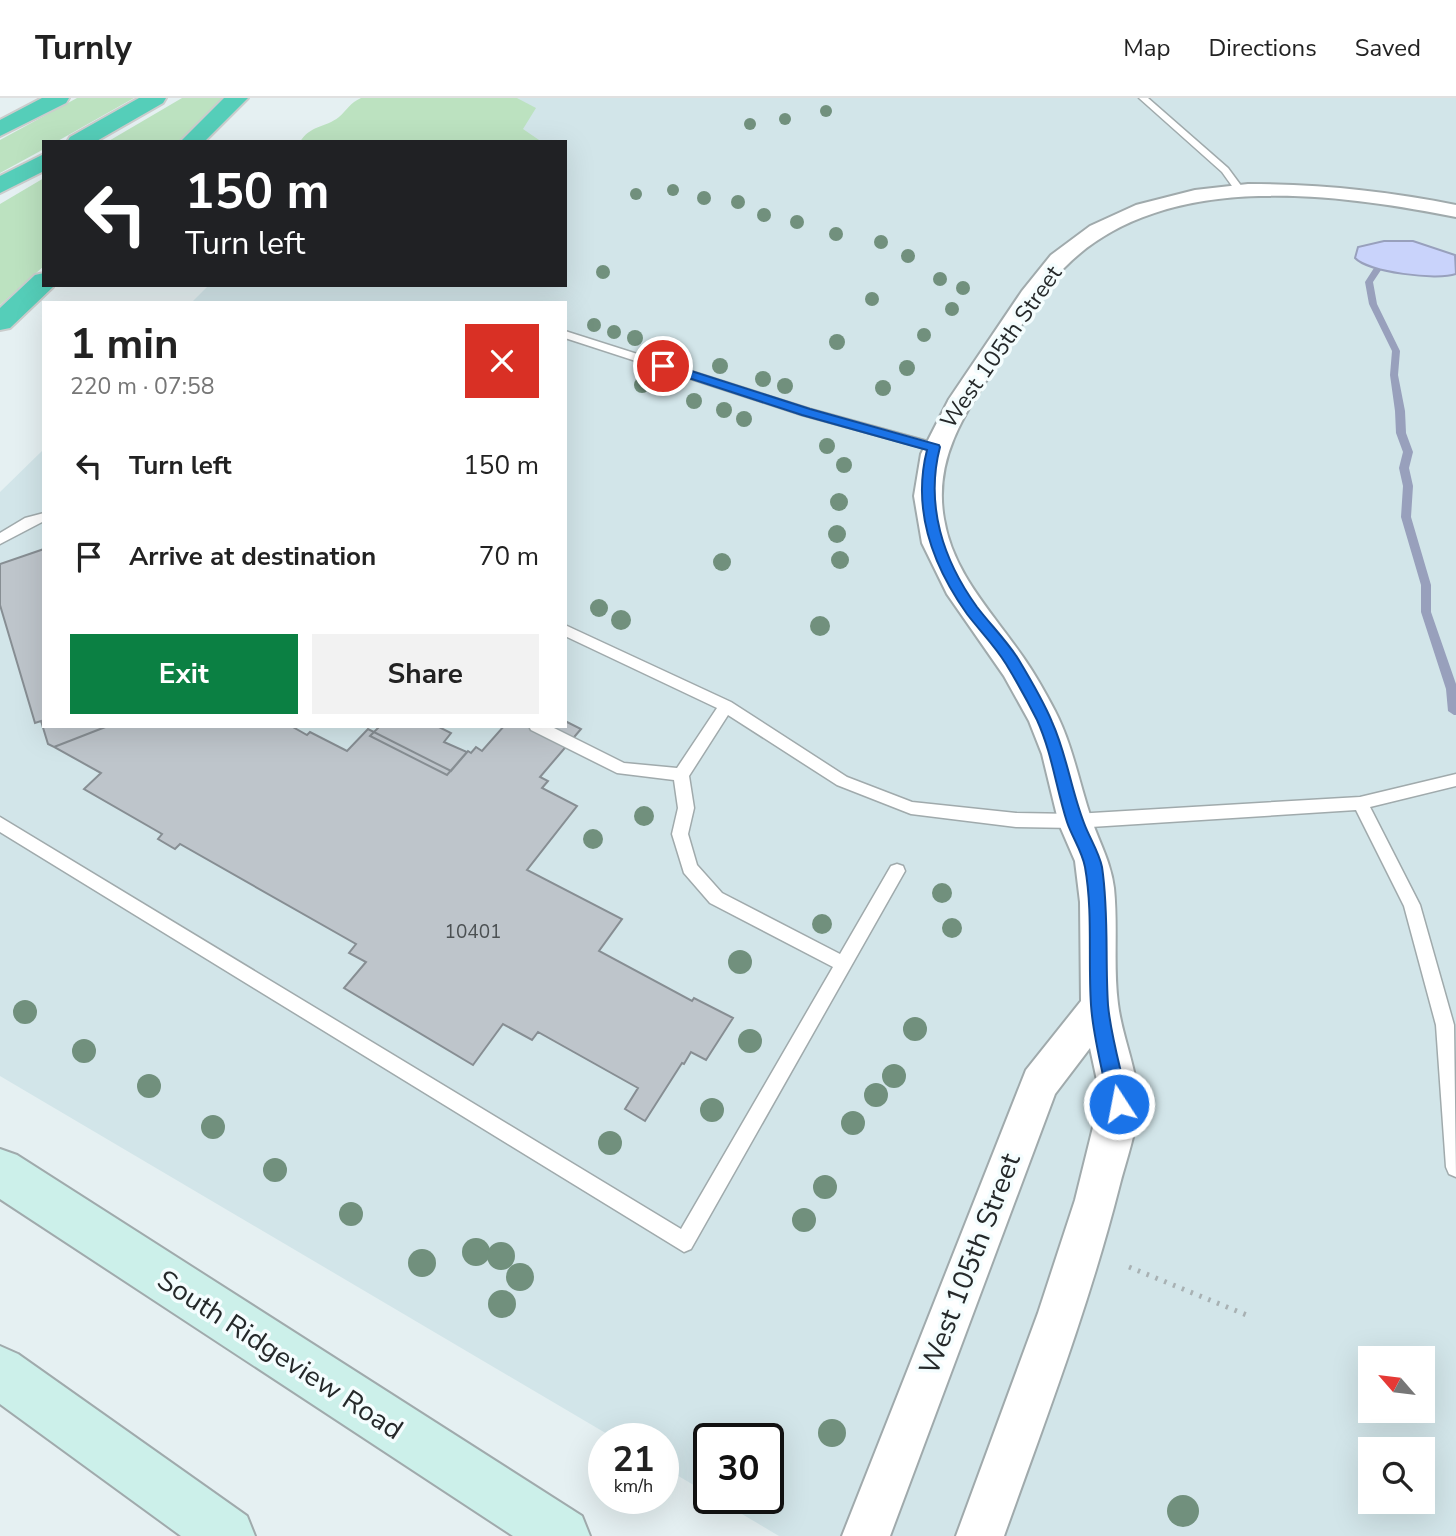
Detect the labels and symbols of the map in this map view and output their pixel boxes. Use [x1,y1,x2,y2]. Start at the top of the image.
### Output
street label: West 105th Street [933,259,1069,435]
pin [633,336,693,396]
house number: 10401 [444,919,502,945]
position arrow [1082,1067,1156,1141]
street label: West 105th Street [910,1148,1030,1380]
street label: South Ridgeview Road [150,1261,410,1449]
north arrow [1358,1346,1435,1423]
speed limit sign: 30 [693,1423,784,1514]

